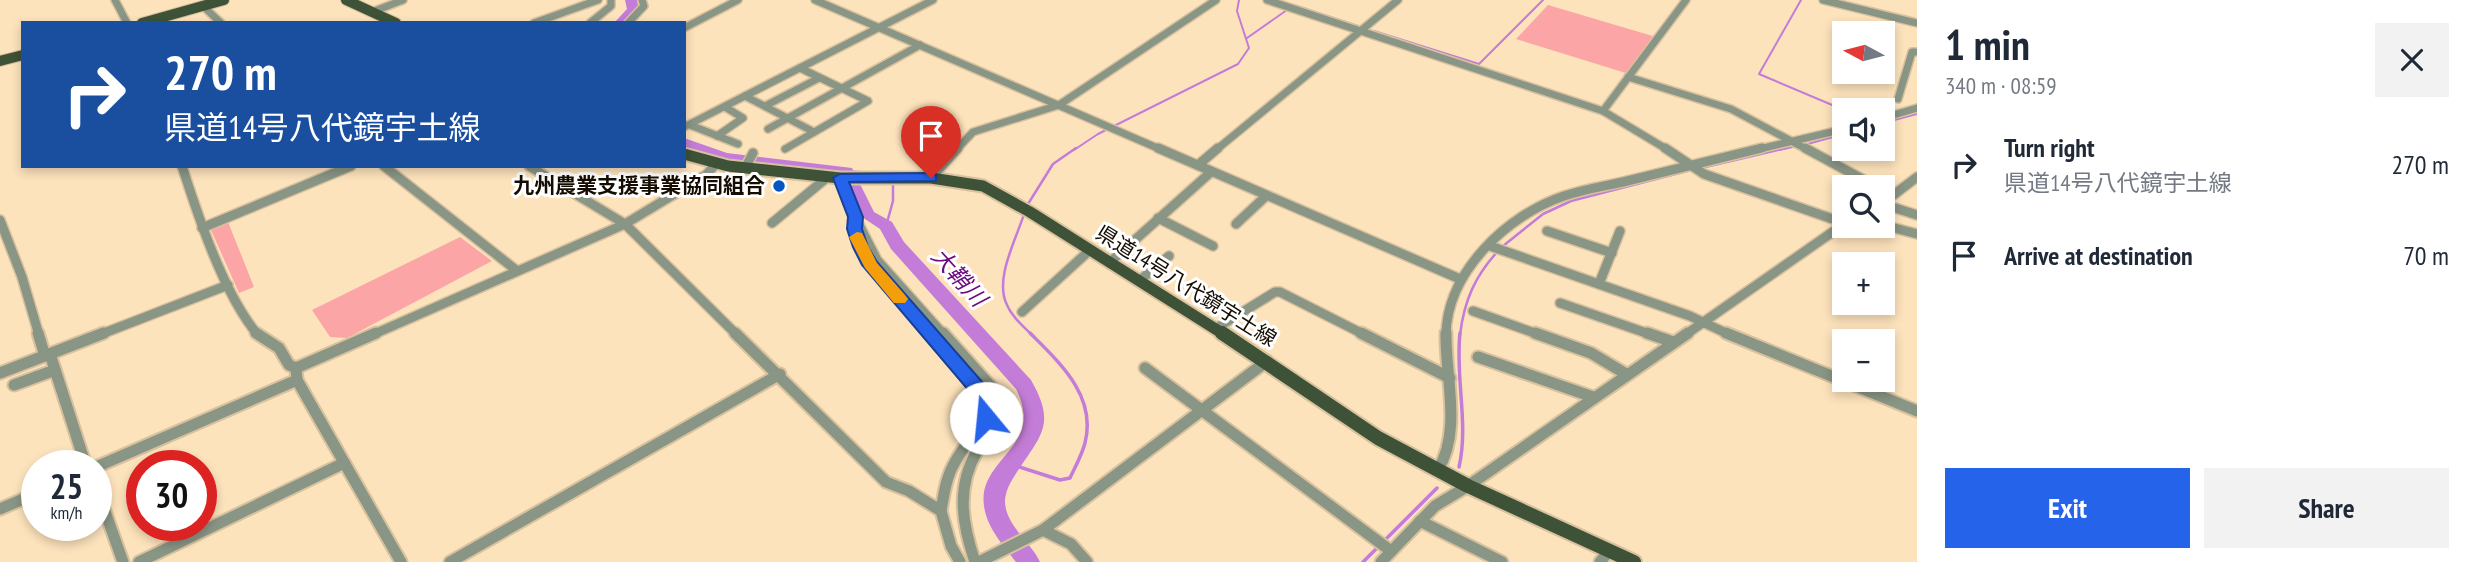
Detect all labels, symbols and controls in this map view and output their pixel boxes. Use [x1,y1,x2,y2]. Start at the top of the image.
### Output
text: 1 min [1945,17,2030,72]
north arrow [1832,21,1895,84]
map controls [1832,21,1895,392]
button: close [2375,23,2449,97]
text: 270 m [164,40,277,104]
icon: right [49,49,140,140]
text: 340 m · 08:59 [1945,71,2057,100]
button: sound [1832,98,1895,161]
text: 県道14号八代鏡宇土線 [164,106,481,148]
pin [901,106,961,178]
icon: arrive [912,117,950,155]
text: Turn right [2004,131,2095,164]
icon: right [1945,146,1983,184]
text: 270 m [2391,148,2449,181]
text: 県道14号八代鏡宇土線 [2004,168,2232,197]
place label: 九州農業支援事業協同組合 [513,172,765,199]
button: search [1832,175,1895,238]
marker: 九州農業支援事業協同組合 [771,178,787,194]
street label: 県道14号八代鏡宇土線 [1091,219,1282,352]
icon: arrive [1945,237,1983,275]
text: Arrive at destination [2004,239,2193,272]
text: 70 m [2403,239,2449,272]
water label: 大鞘川 [926,241,995,314]
button: + [1832,252,1895,315]
button: − [1832,329,1895,392]
position arrow [949,381,1023,455]
speed limit sign: 30 [126,450,217,541]
text: 25 [50,463,83,509]
button: Exit [1945,468,2190,548]
button: Share [2204,468,2449,548]
text: km/h [51,501,82,524]

